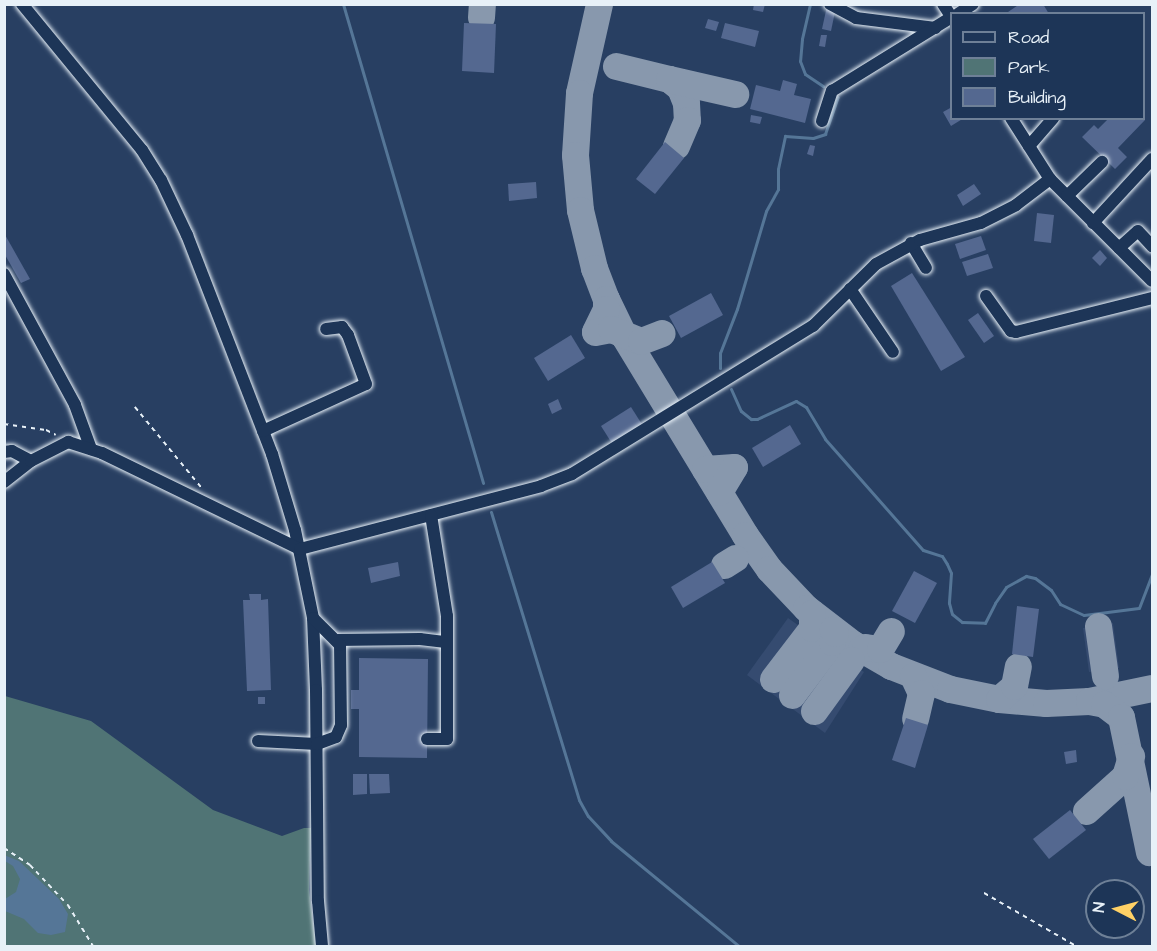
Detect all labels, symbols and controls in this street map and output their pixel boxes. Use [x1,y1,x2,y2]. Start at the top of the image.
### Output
legend [950,12,1145,120]
text: Road [1008,25,1049,50]
text: Park [1008,55,1050,80]
text: Building [1008,85,1066,110]
north arrow [1085,879,1145,939]
text: N [1088,901,1111,913]

